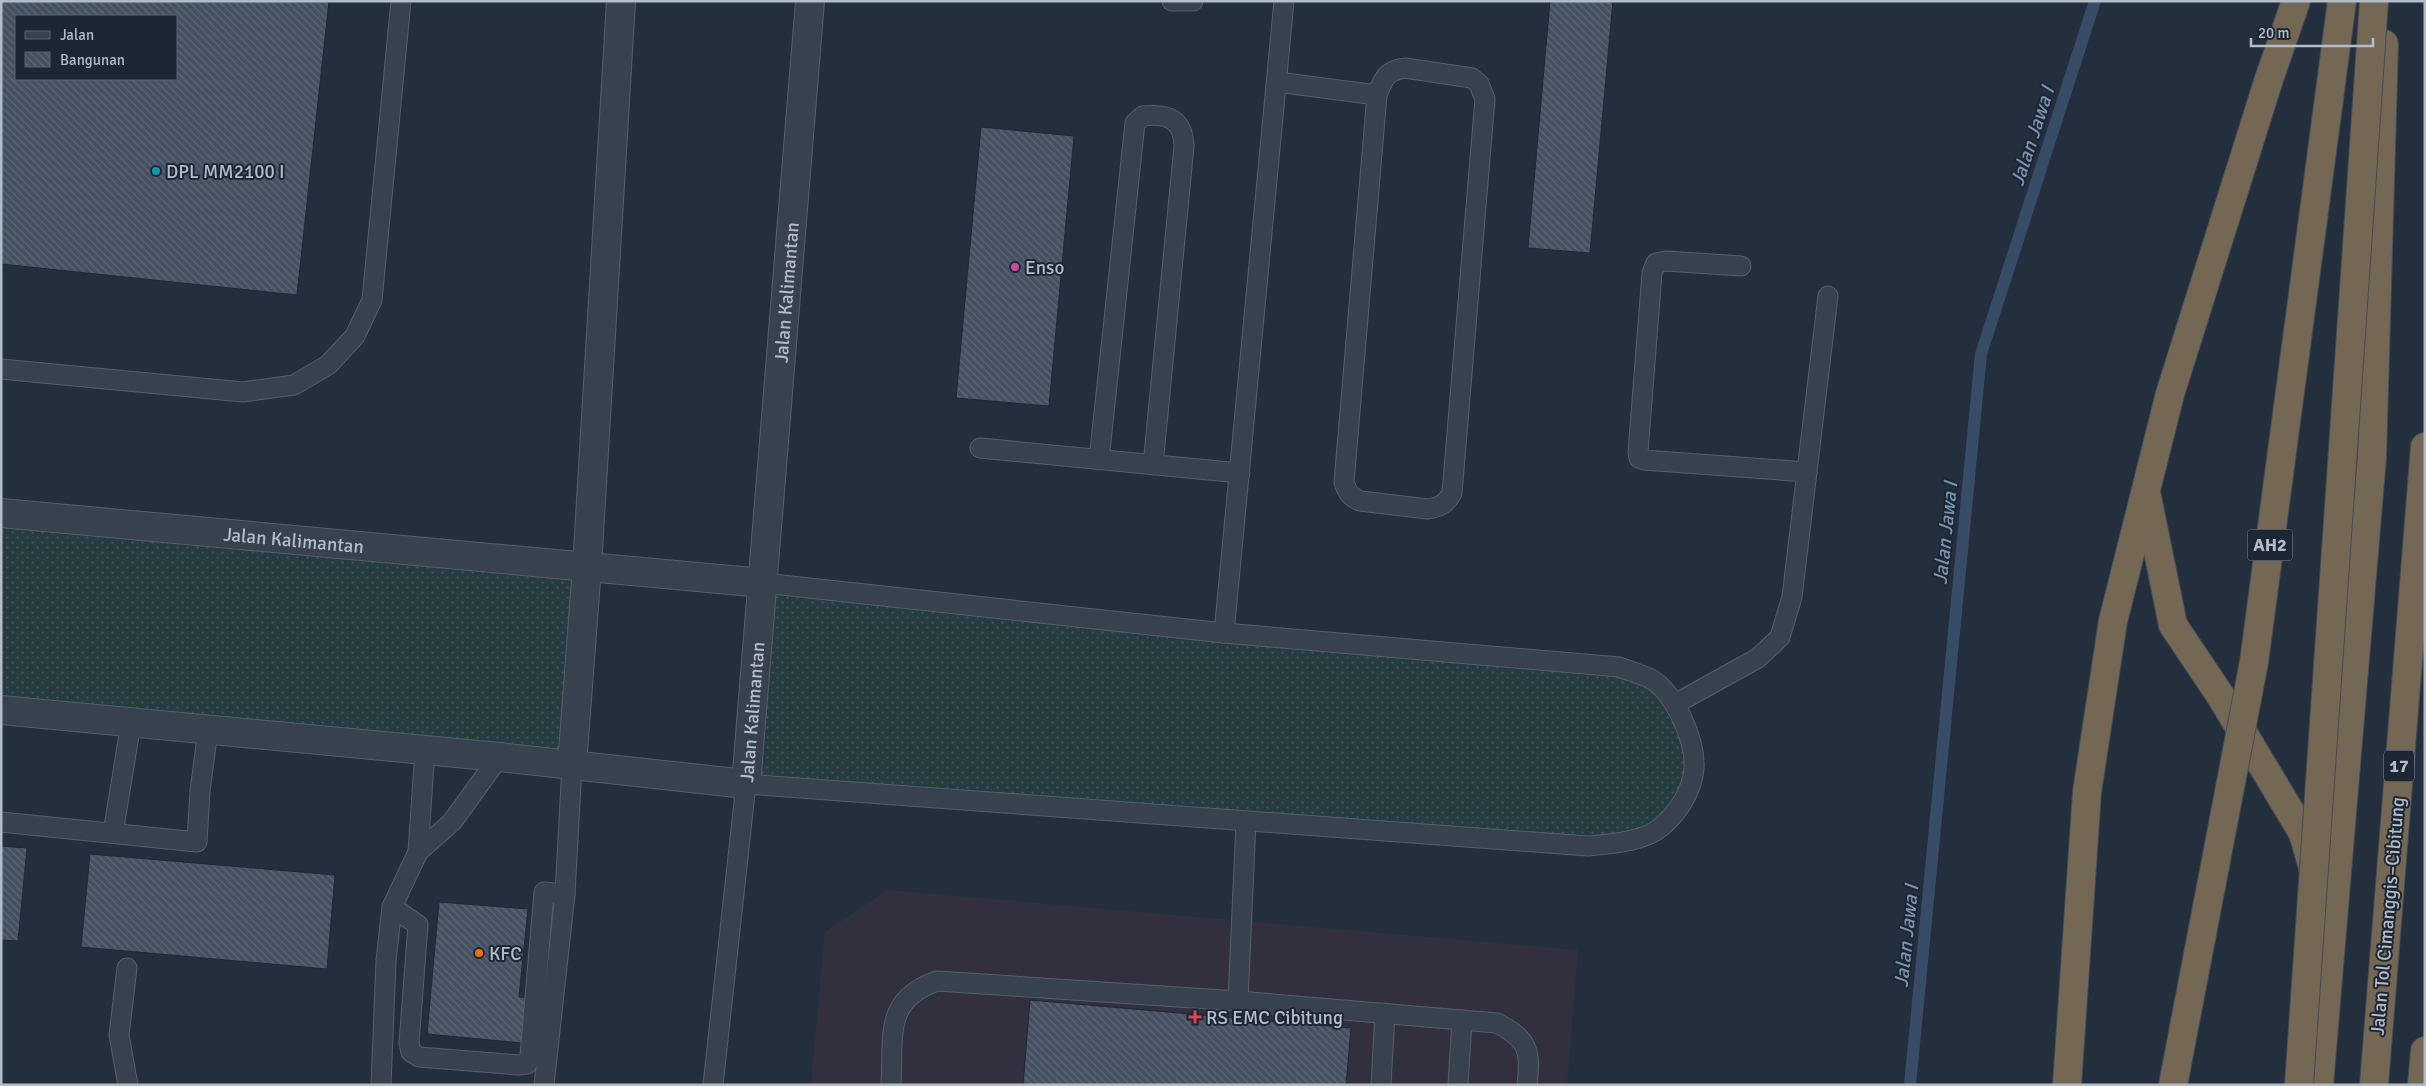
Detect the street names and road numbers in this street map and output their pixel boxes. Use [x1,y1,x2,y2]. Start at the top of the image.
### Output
street label: Jalan Kalimantan [769,221,805,364]
street label: Jalan Kalimantan [222,522,365,559]
road number: AH2 [2248,530,2292,560]
street label: Jalan Kalimantan [735,641,771,783]
road number: 17 [2384,750,2414,781]
street label: Jalan Tol Cimanggis–Cibitung [2366,796,2410,1036]

